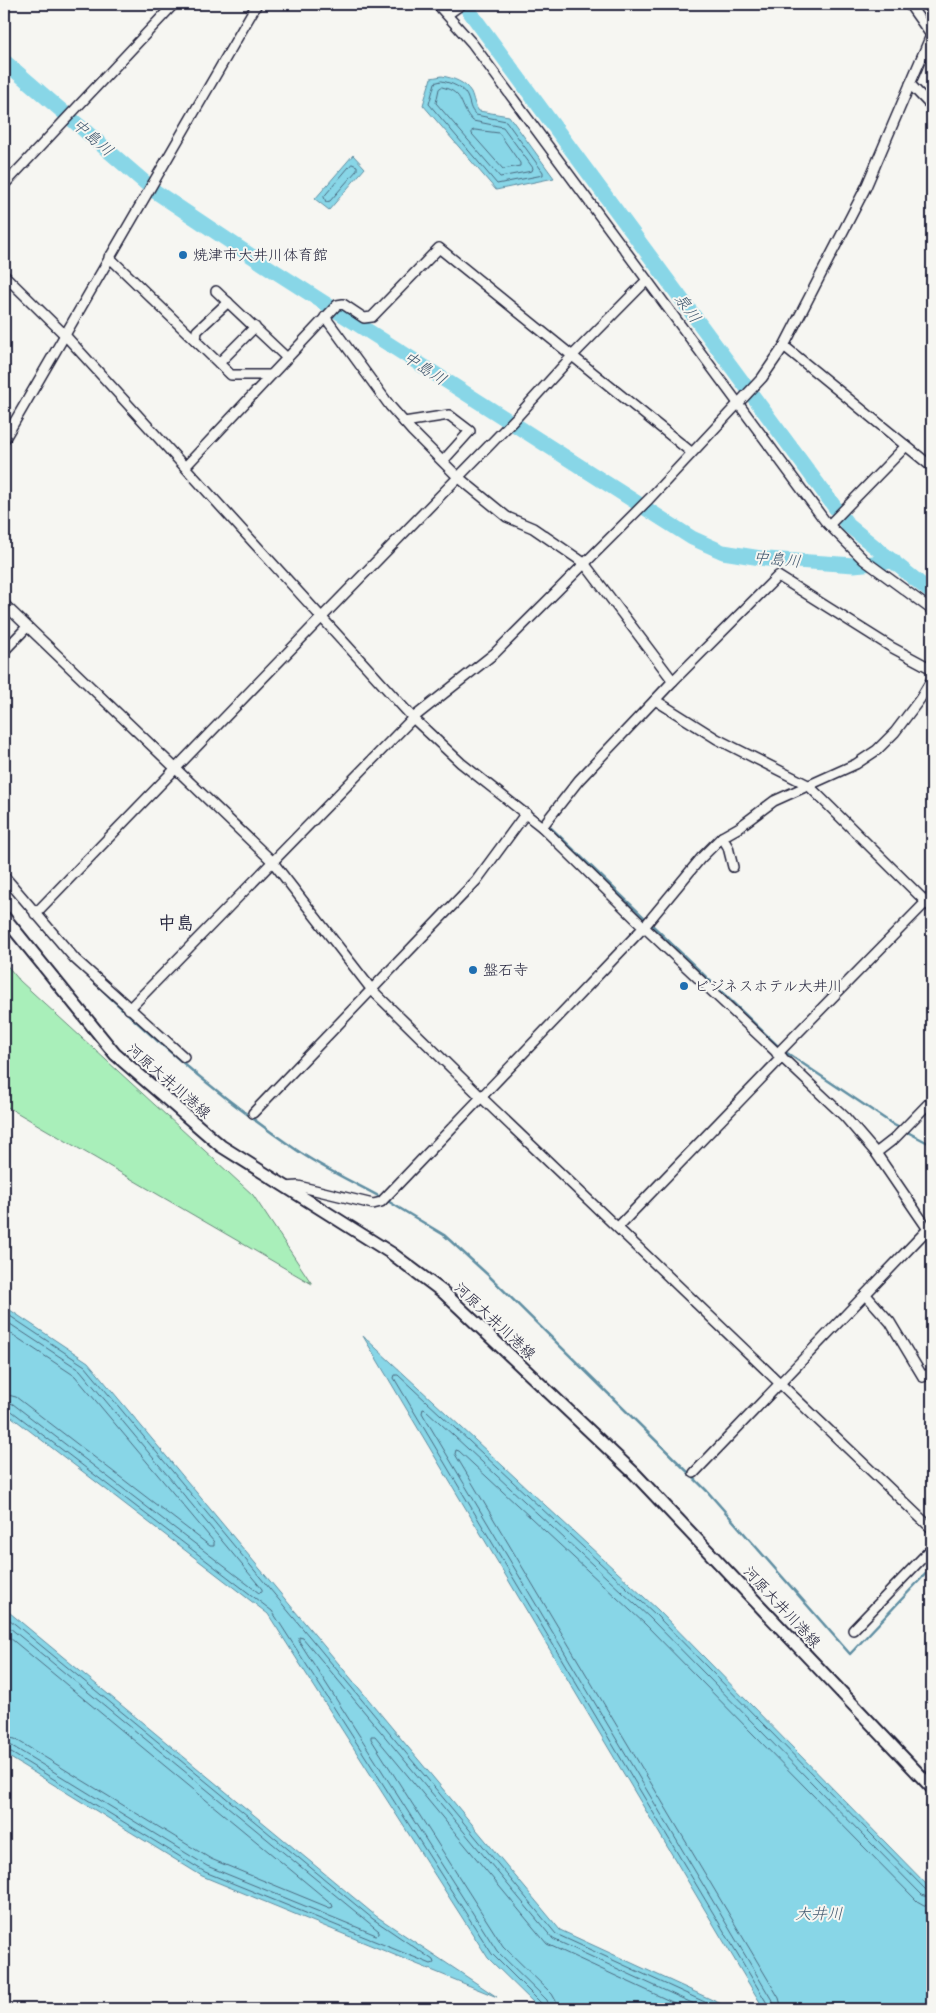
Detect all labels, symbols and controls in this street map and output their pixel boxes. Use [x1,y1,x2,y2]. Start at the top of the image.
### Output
water label: 中島川 [68,113,118,161]
place label: 焼津市大井川体育館 [193,245,328,265]
marker: 焼津市大井川体育館 [177,249,189,261]
water label: 泉川 [670,289,706,327]
water label: 中島川 [399,346,451,390]
water label: 中島川 [752,546,802,572]
district label: 中島 [158,911,194,935]
place label: 盤石寺 [483,960,528,980]
marker: 盤石寺 [467,964,479,976]
place label: ビジネスホテル大井川 [694,976,843,996]
marker: ビジネスホテル大井川 [678,980,690,992]
street label: 河原大井川港線 [123,1039,215,1123]
street label: 河原大井川港線 [450,1278,540,1364]
street label: 河原大井川港線 [739,1562,825,1652]
water label: 大井川 [795,1903,843,1924]

